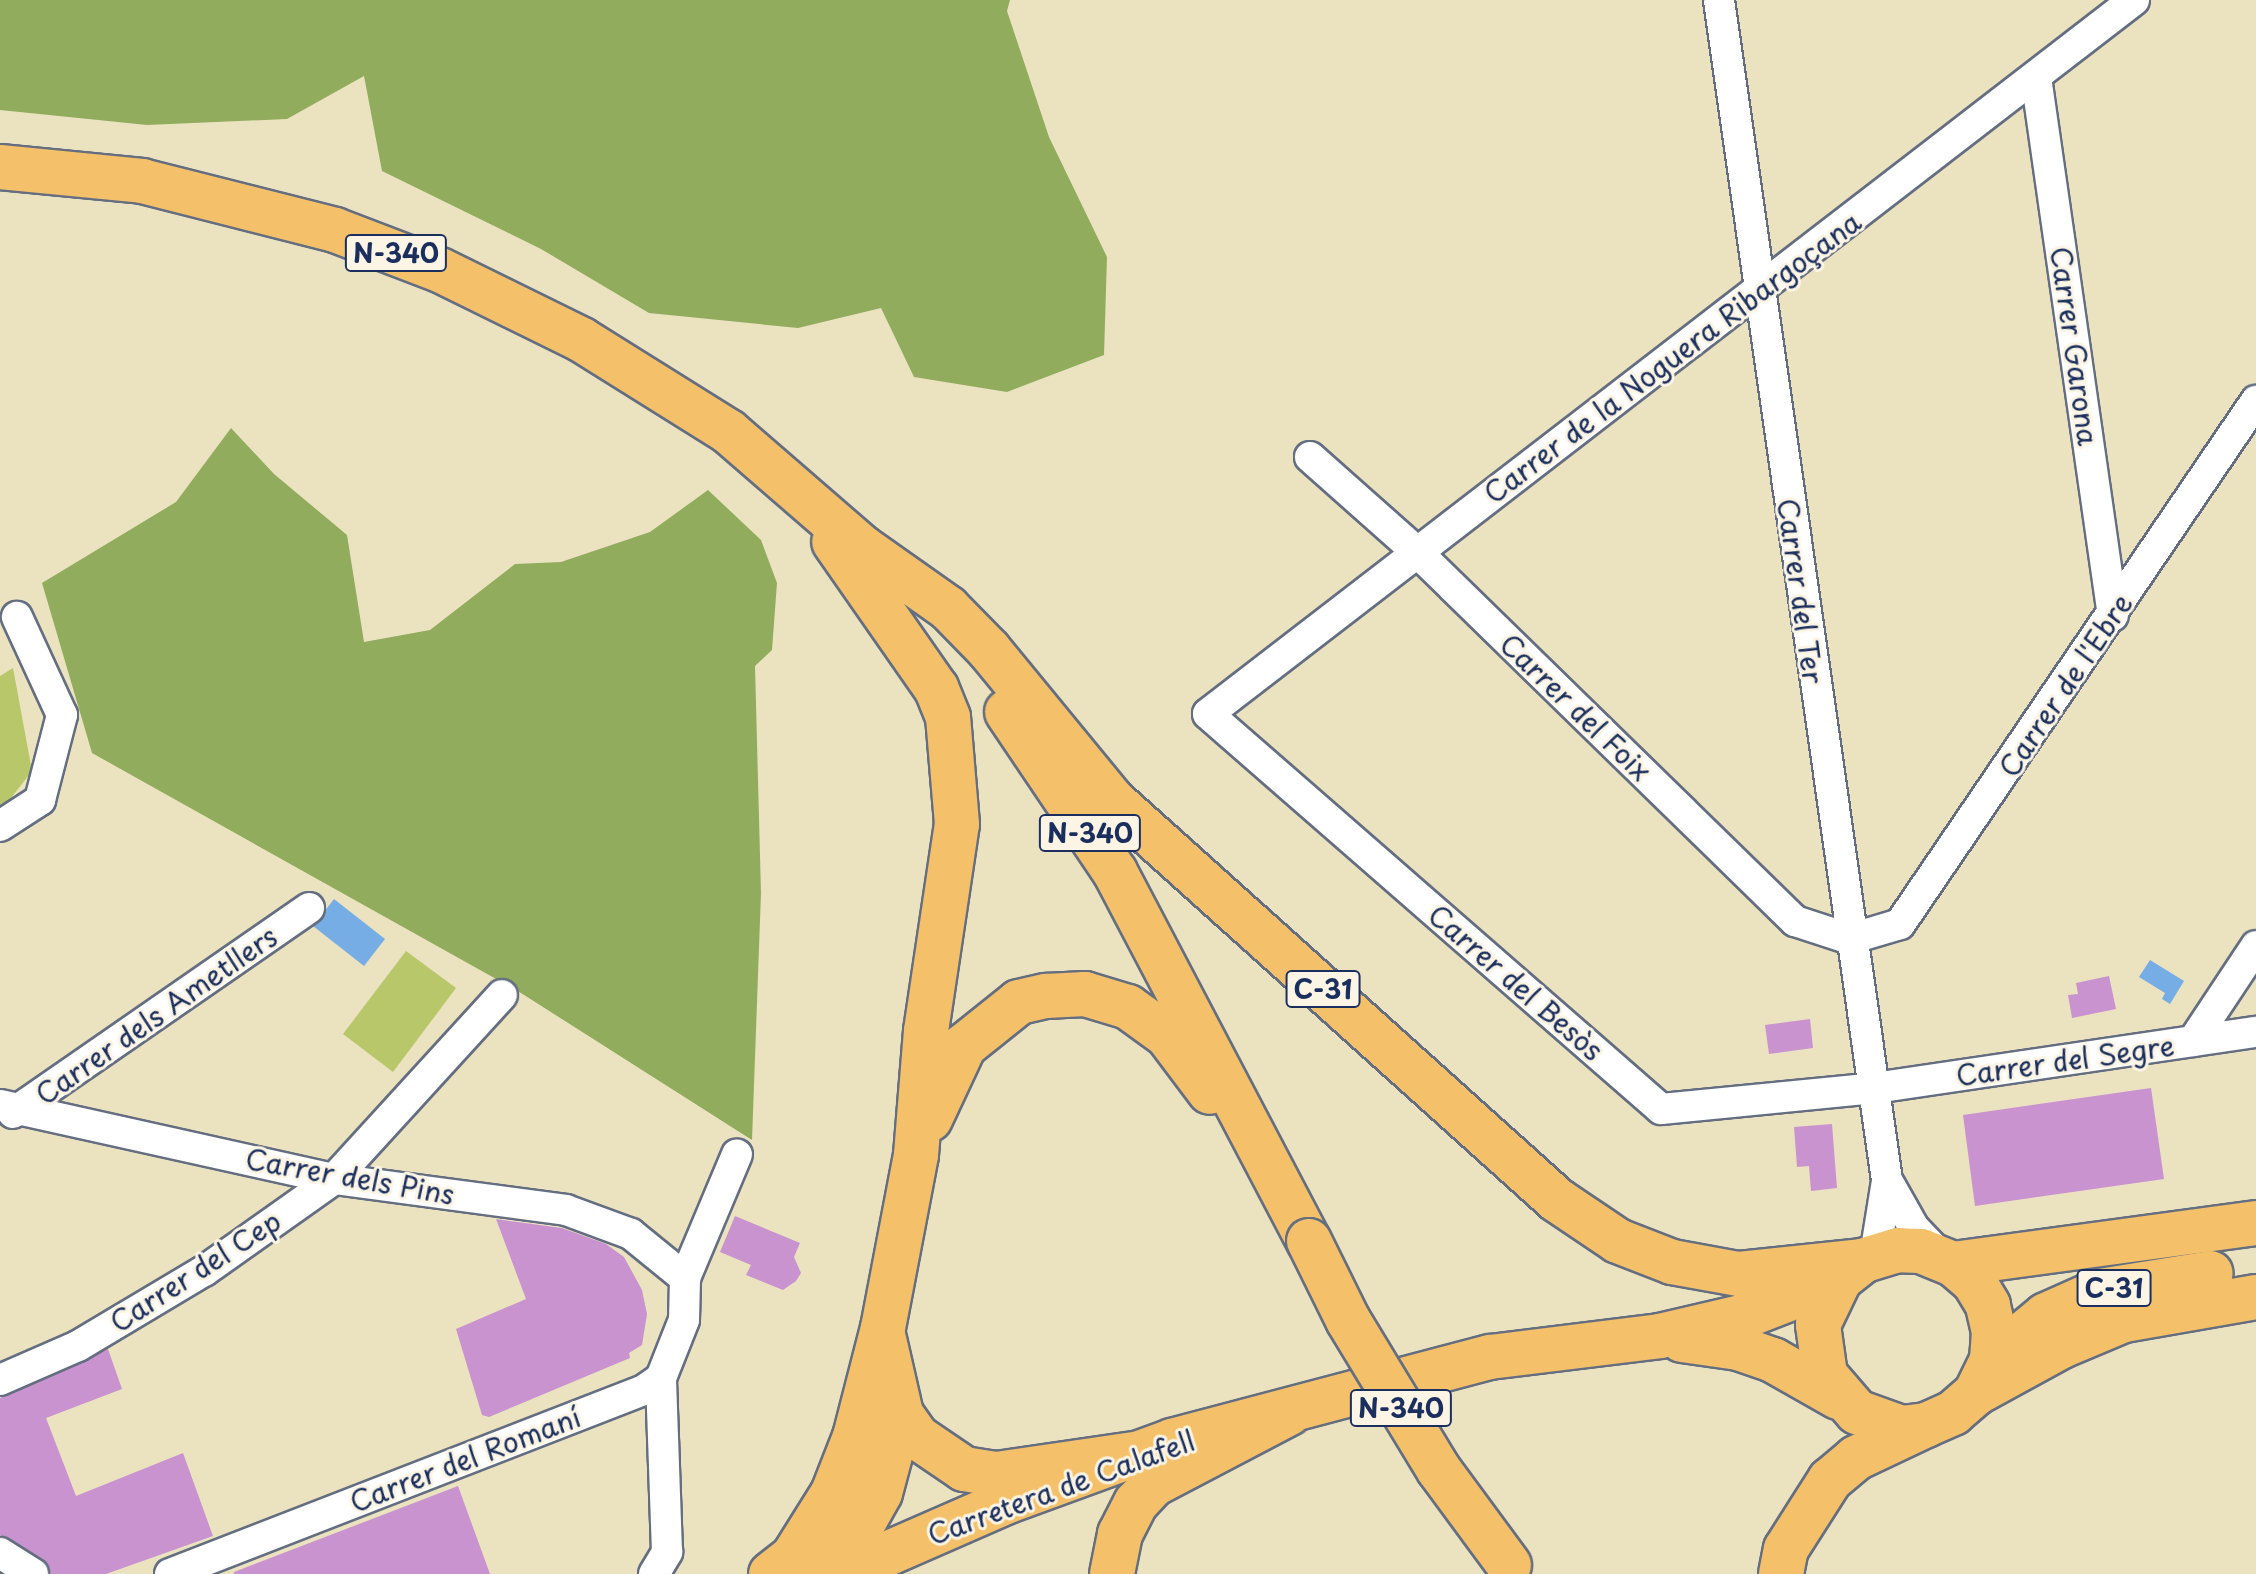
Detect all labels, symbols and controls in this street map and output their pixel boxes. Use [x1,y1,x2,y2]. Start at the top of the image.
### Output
street label: Carrer de la Noguera Ribargoçana [1474,202,1870,512]
road number: N-340 [344,231,448,275]
street label: Carrer Garona [2044,244,2106,448]
street label: Carrer del Ter [1771,494,1831,688]
street label: Carrer de l'Ebre [1991,586,2139,784]
street label: Carrer del Foix [1492,625,1660,789]
road number: N-340 [1038,811,1142,855]
street label: Carrer del Besòs [1421,896,1611,1068]
street label: Carrer dels Ametllers [28,918,284,1112]
road number: C-31 [1285,967,1361,1011]
street label: Carrer del Segre [1952,1028,2178,1092]
street label: Carrer dels Pins [242,1141,458,1211]
street label: Carrer del Cep [102,1203,288,1339]
road number: C-31 [2076,1266,2152,1310]
road number: N-340 [1349,1386,1453,1430]
street label: Carrer del Romaní [343,1399,587,1519]
street label: Carretera de Calafell [921,1423,1201,1551]

